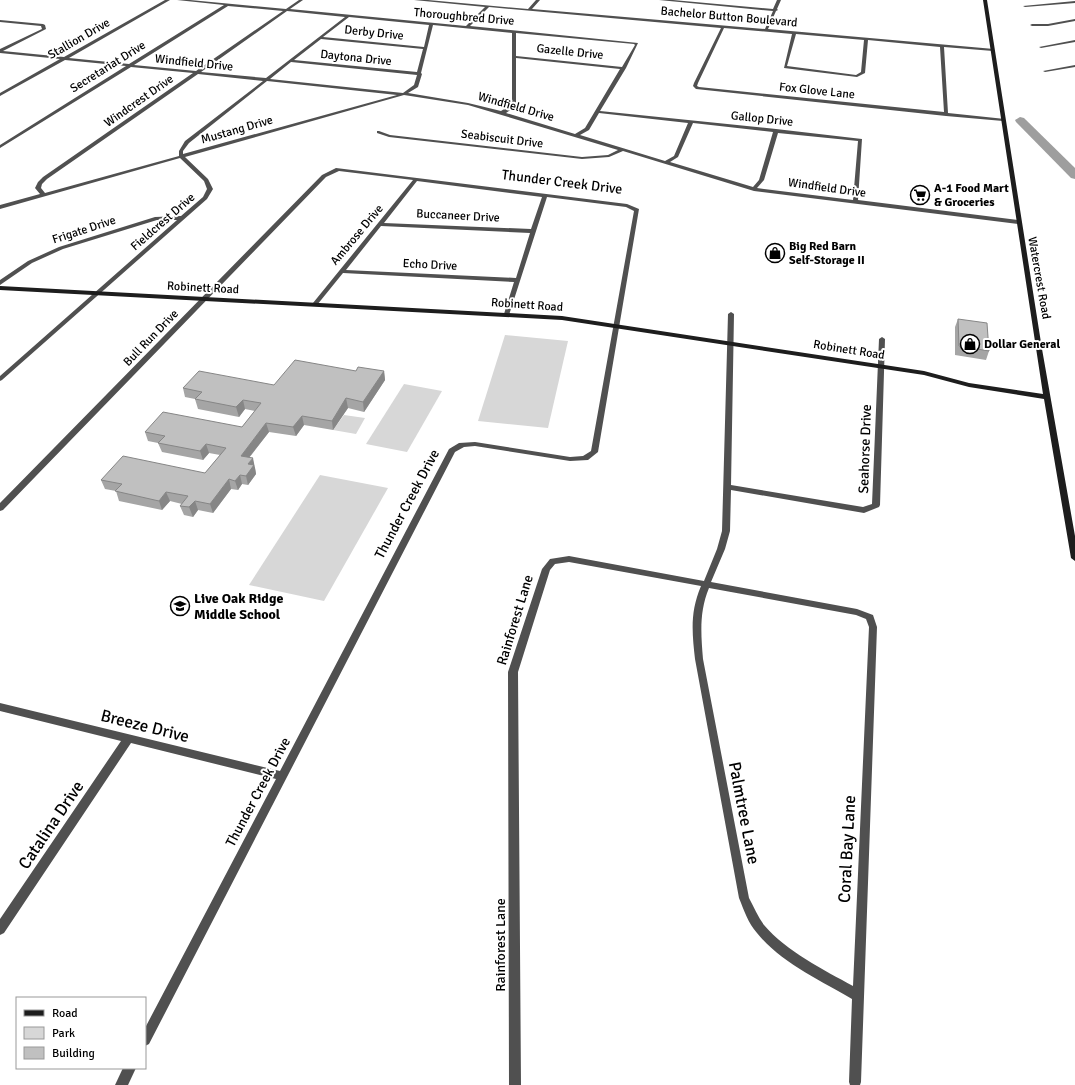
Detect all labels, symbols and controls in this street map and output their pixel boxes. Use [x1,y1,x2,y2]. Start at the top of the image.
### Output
street label: Bachelor Button Boulevard [660,4,798,30]
street label: Thoroughbred Drive [413,5,515,29]
street label: Stallion Drive [45,15,113,63]
street label: Derby Drive [344,22,404,44]
street label: Secretariat Drive [67,38,149,96]
street label: Gazelle Drive [536,41,604,63]
street label: Daytona Drive [320,47,392,69]
street label: Windfield Drive [154,51,234,75]
street label: Windcrest Drive [101,72,177,130]
street label: Fox Glove Lane [778,80,856,102]
street label: Windfield Drive [476,89,556,125]
street label: Gallop Drive [730,108,794,130]
street label: Mustang Drive [199,113,275,147]
street label: Seabiscuit Drive [460,127,544,151]
street label: Thunder Creek Drive [501,166,623,198]
street label: Windfield Drive [787,175,867,201]
place label: A-1 Food Mart & Groceries [934,181,1009,210]
supermarket icon: A-1 Food Mart & Groceries [909,184,931,206]
street label: Fieldcrest Drive [128,190,198,254]
street label: Ambrose Drive [327,202,387,268]
street label: Buccaneer Drive [416,206,500,226]
street label: Frigate Drive [50,213,118,247]
street label: Watercrest Road [1024,236,1054,320]
place label: Big Red Barn Self-Storage II [789,239,865,268]
shop icon: Big Red Barn Self-Storage II [764,242,786,264]
street label: Echo Drive [402,256,458,274]
street label: Robinett Road [167,279,239,297]
street label: Robinett Road [490,295,564,315]
street label: Bull Run Drive [120,307,182,369]
shop icon: Dollar General [959,333,981,355]
street label: Robinett Road [812,337,886,363]
place label: Dollar General [984,337,1060,352]
street label: Seahorse Drive [855,404,875,494]
street label: Thunder Creek Drive [371,446,443,562]
street label: Rainforest Lane [493,573,537,667]
place label: Live Oak Ridge Middle School [194,590,283,623]
school or university icon: Live Oak Ridge Middle School [169,595,191,617]
street label: Breeze Drive [99,705,191,747]
street label: Thunder Creek Drive [222,734,294,850]
street label: Palmtree Lane [724,760,764,866]
street label: Catalina Drive [14,777,88,873]
street label: Coral Bay Lane [834,795,860,903]
street label: Rainforest Lane [492,898,509,992]
legend [16,997,146,1069]
text: Road [52,1006,78,1021]
text: Park [52,1026,75,1041]
text: Building [52,1046,95,1061]

